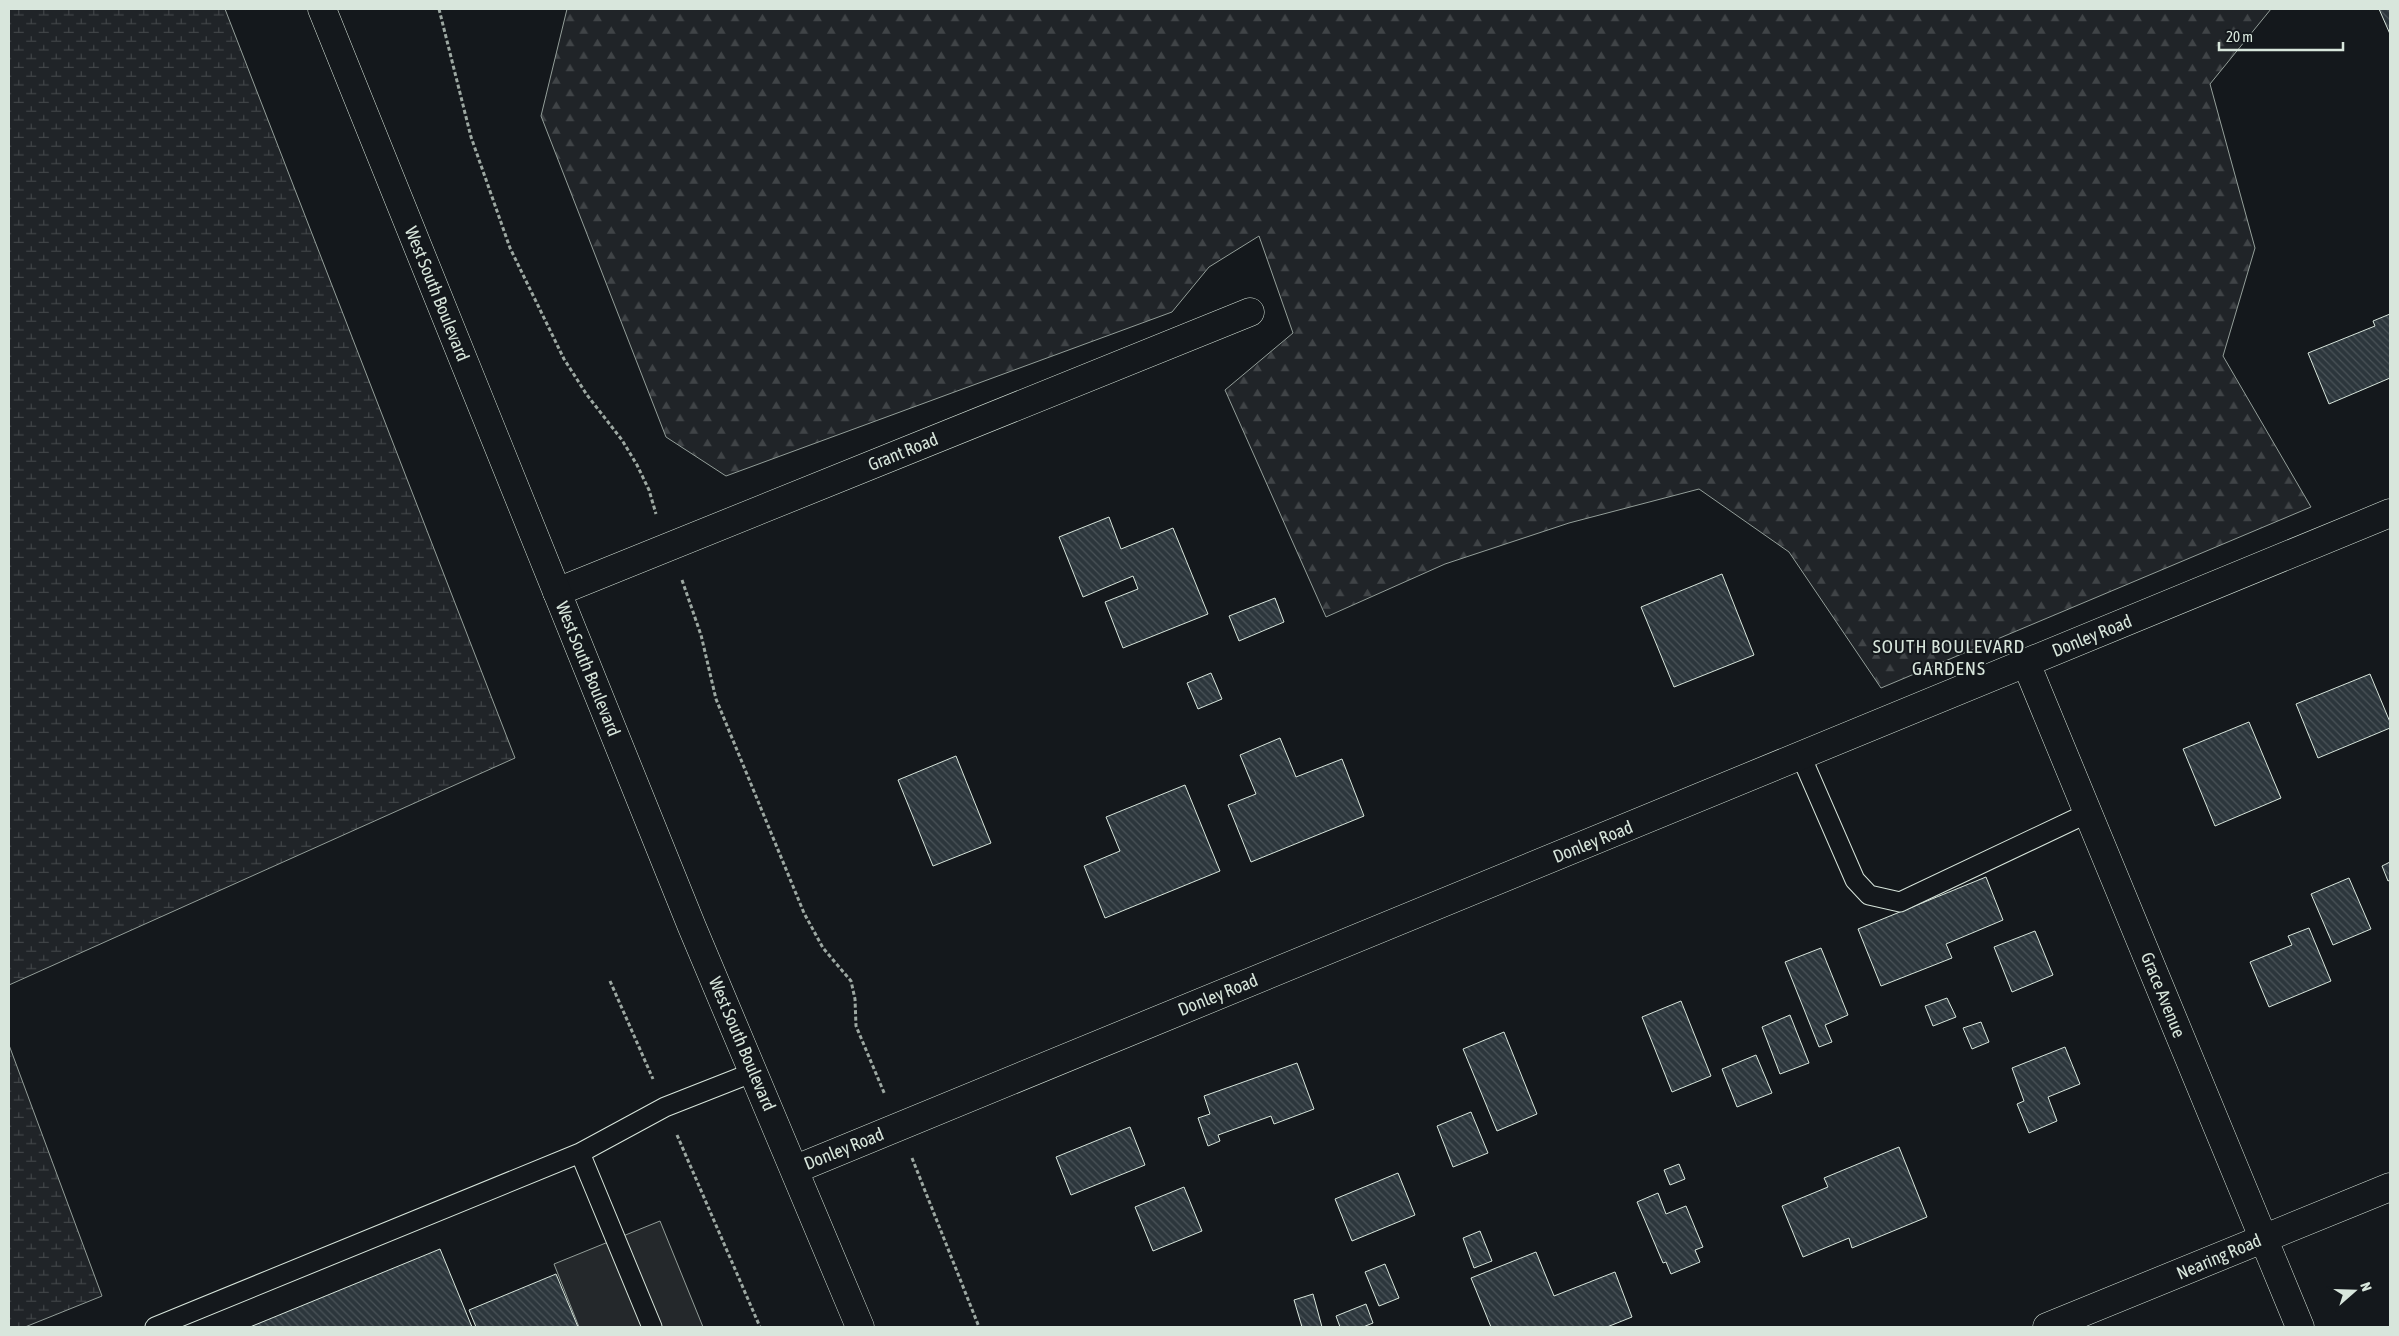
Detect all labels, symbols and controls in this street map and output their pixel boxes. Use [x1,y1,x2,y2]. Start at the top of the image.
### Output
scale bar [2219,20,2343,52]
text: 20 m [2226,28,2253,45]
street label: West South Boulevard [401,223,474,364]
street label: Grant Road [865,428,941,475]
street label: West South Boulevard [552,598,625,739]
street label: Donley Road [2049,610,2135,661]
district label: SOUTH BOULEVARD GARDENS [1873,635,2025,679]
street label: Donley Road [1550,816,1636,867]
street label: Grace Avenue [2137,949,2190,1040]
street label: Donley Road [1175,969,1261,1020]
street label: West South Boulevard [705,974,780,1114]
street label: Donley Road [801,1123,887,1174]
street label: Nearing Road [2173,1229,2264,1284]
north arrow [2329,1266,2379,1316]
text: N [2357,1280,2375,1293]

